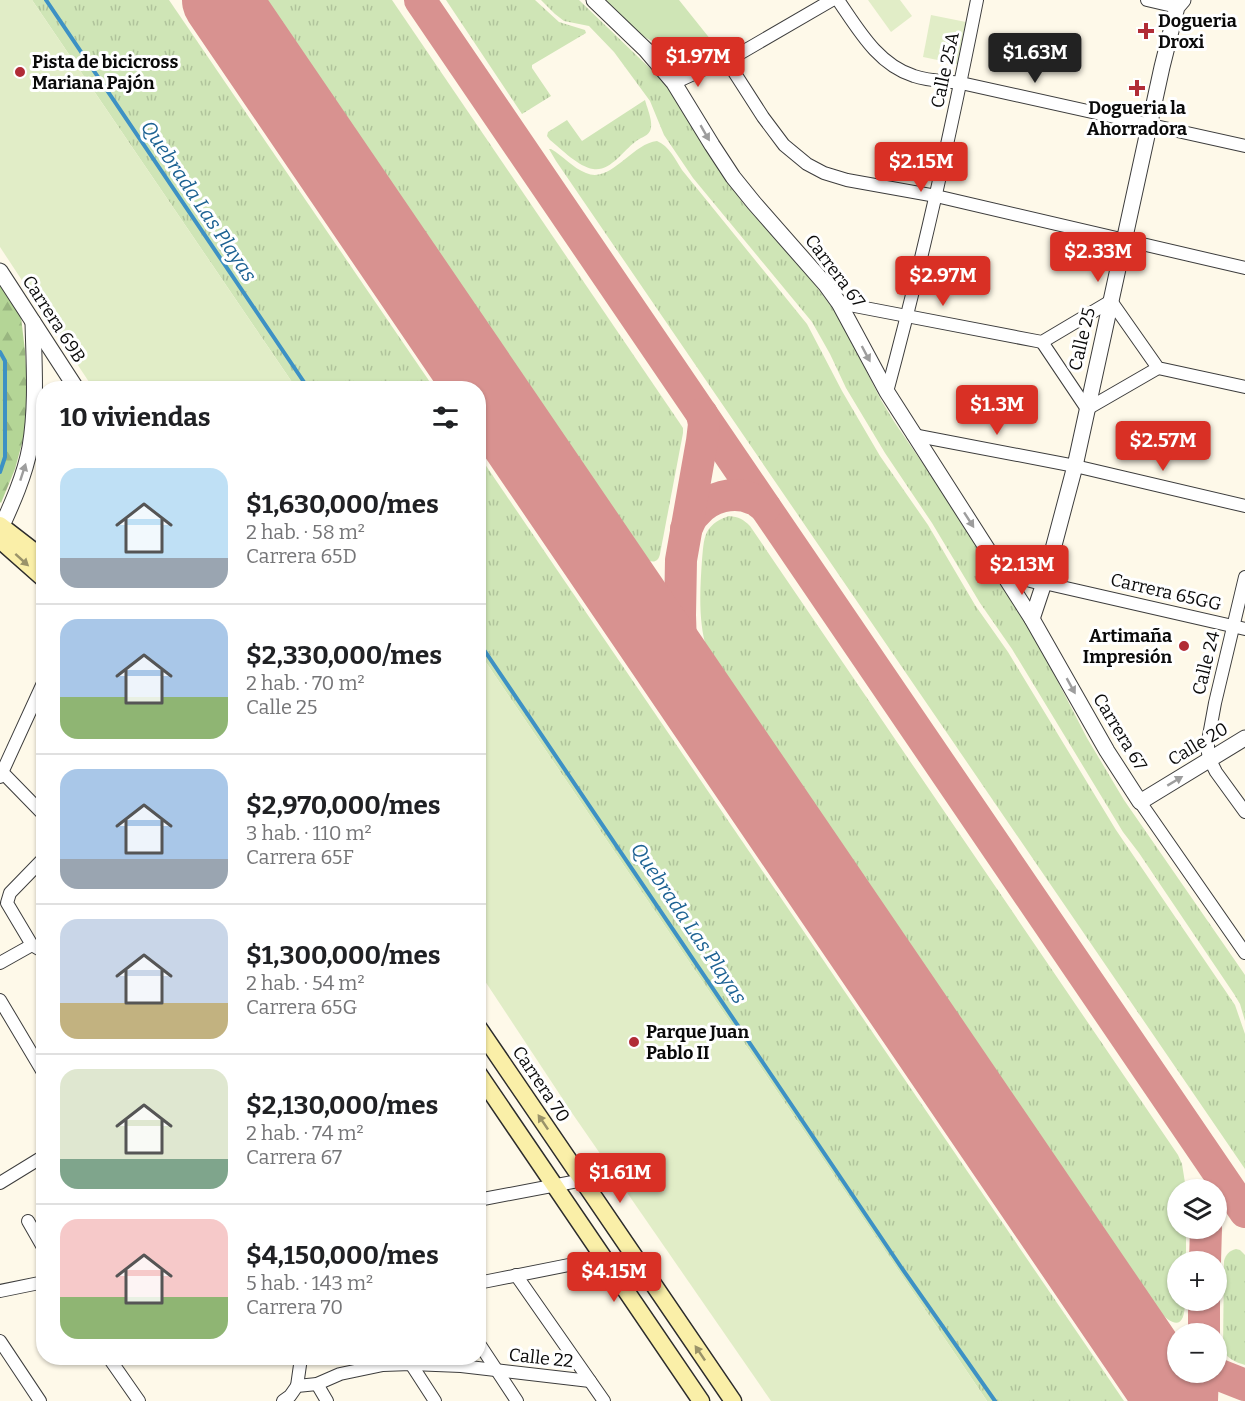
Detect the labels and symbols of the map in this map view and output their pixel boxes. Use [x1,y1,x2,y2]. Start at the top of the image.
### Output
place label: Dogueria Droxi [1158,10,1237,53]
marker: Dogueria Droxi [1139,24,1153,38]
street label: Calle 25A [926,30,964,110]
pin: $1.63M [986,33,1084,84]
pin: $1.97M [649,37,747,88]
place label: Pista de bicicross Mariana Pajón [32,51,178,94]
marker: Pista de bicicross Mariana Pajón [13,65,27,79]
marker: Dogueria la Ahorradora [1130,81,1144,95]
place label: Dogueria la Ahorradora [1087,97,1187,140]
water label: Quebrada Las Playas [136,116,262,286]
one-way arrow [699,125,710,141]
pin: $2.15M [872,142,970,193]
street label: Carrera 67 [800,230,870,312]
pin: $2.33M [1049,232,1147,283]
pin: $2.97M [894,256,992,307]
street label: Carrera 69B [18,271,90,367]
street label: Calle 25 [1064,305,1100,373]
one-way arrow [861,346,871,363]
pin: $1.3M [955,385,1039,436]
pin: $2.57M [1114,421,1212,472]
one-way arrow [18,463,28,481]
one-way arrow [963,512,974,528]
pin: $2.13M [973,545,1071,596]
one-way arrow [14,553,29,566]
street label: Carrera 65GG [1108,569,1224,615]
place label: Artimaña Impresión [1083,625,1172,668]
street label: Calle 24 [1187,628,1225,697]
marker: Artimaña Impresión [1177,639,1191,653]
one-way arrow [1065,678,1075,695]
street label: Carrera 67 [1088,689,1152,775]
street label: Calle 20 [1164,718,1232,770]
one-way arrow [1167,775,1183,786]
water label: Quebrada Las Playas [626,838,752,1008]
place label: Parque Juan Pablo II [646,1021,749,1064]
marker: Parque Juan Pablo II [627,1035,641,1049]
street label: Carrera 70 [507,1042,575,1126]
one-way arrow [538,1114,549,1130]
pin: $1.61M [571,1153,669,1204]
pin: $4.15M [565,1252,663,1303]
street label: Calle 22 [508,1344,574,1372]
one-way arrow [694,1345,706,1361]

